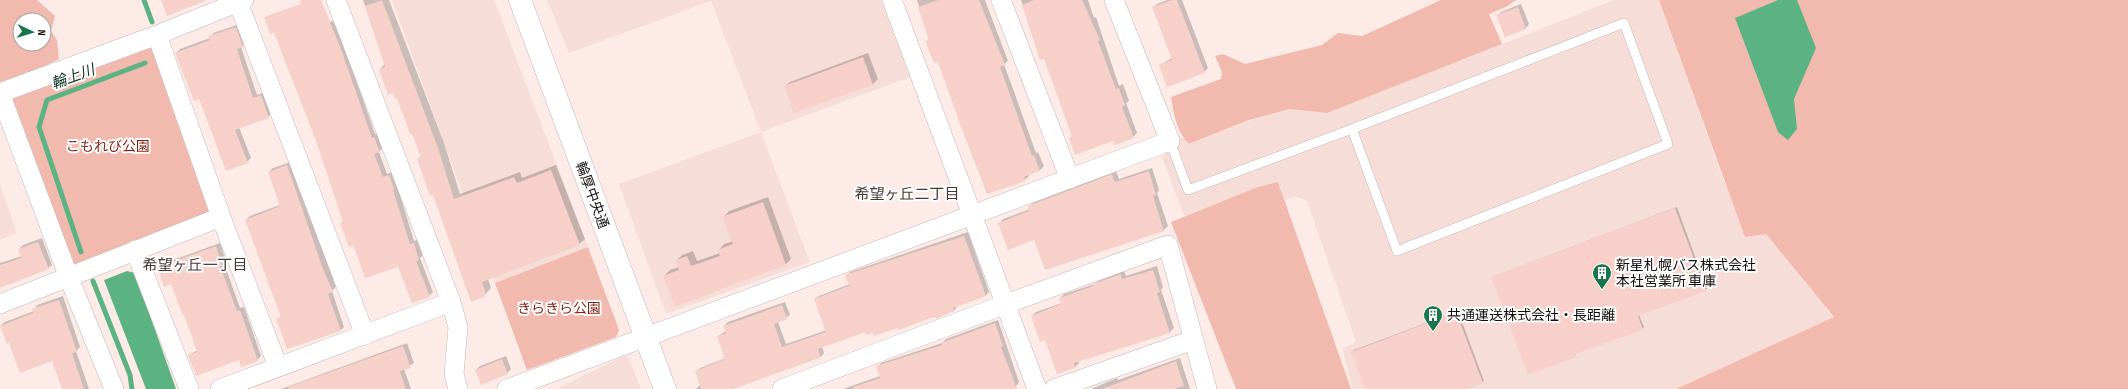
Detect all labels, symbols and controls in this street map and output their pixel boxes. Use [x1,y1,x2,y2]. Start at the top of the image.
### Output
north arrow [12,12,52,52]
text: N [35,29,48,36]
water label: 輪上川 [49,60,99,94]
park label: こもれび公園 [66,138,150,155]
street label: 輪厚中央通 [572,159,612,231]
district label: 希望ヶ丘二丁目 [854,185,960,204]
district label: 希望ヶ丘一丁目 [142,256,248,275]
place label: 新星札幌バス株式会社 本社営業所 車庫 [1616,257,1756,290]
building icon: 新星札幌バス株式会社 本社営業所 車庫 [1591,262,1613,290]
park label: きらきら公園 [517,300,601,317]
building icon: 共通運送株式会社・長距離 [1422,304,1444,332]
place label: 共通運送株式会社・長距離 [1447,307,1615,324]

